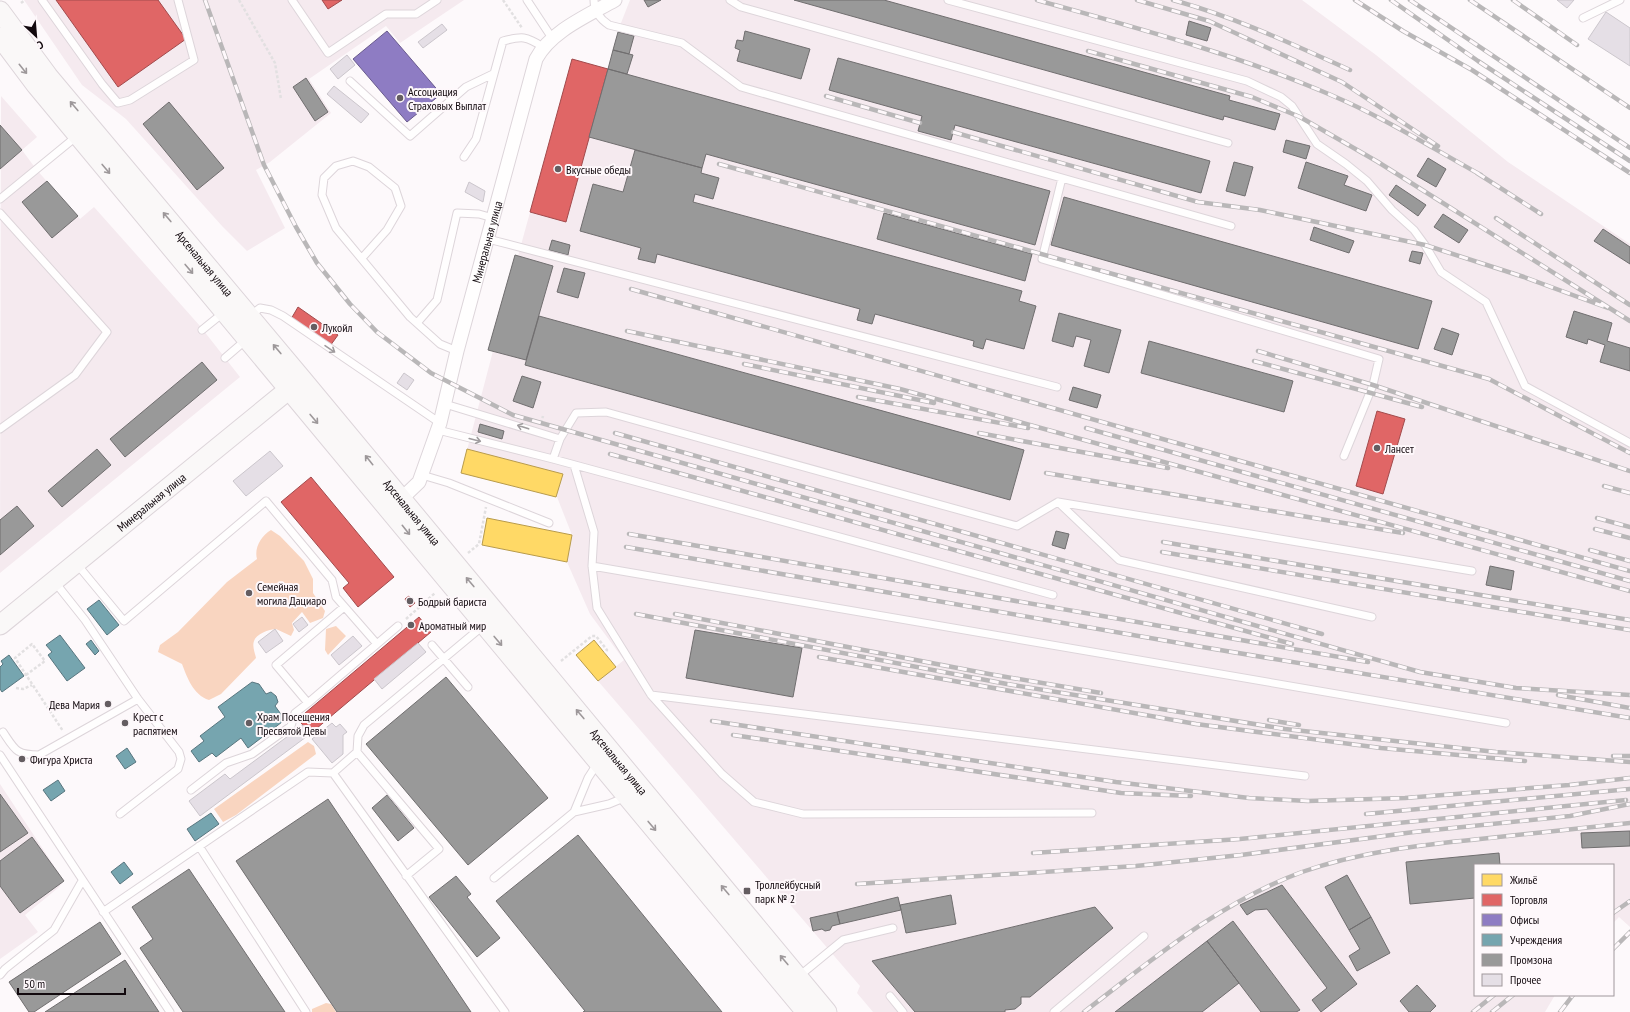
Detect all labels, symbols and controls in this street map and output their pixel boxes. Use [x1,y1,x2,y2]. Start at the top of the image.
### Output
north arrow [16,16,56,56]
text: С [35,38,46,52]
one-way arrow [19,63,28,74]
place label: Ассоциация Страховых Выплат [408,84,486,113]
marker: Ассоциация Страховых Выплат [395,93,405,103]
one-way arrow [70,101,79,112]
place label: Вкусные обеды [566,162,631,177]
one-way arrow [101,164,110,174]
marker: Вкусные обеды [553,164,563,174]
street label: Минеральная улица [468,199,505,284]
one-way arrow [162,211,171,222]
street label: Арсенальная улица [173,227,237,299]
one-way arrow [184,264,193,274]
place label: Лукойл [321,320,353,335]
marker: Лукойл [309,322,319,332]
one-way arrow [272,343,281,354]
one-way arrow [325,345,336,353]
one-way arrow [309,414,318,425]
one-way arrow [516,423,529,430]
one-way arrow [469,436,482,444]
place label: Лансет [1384,441,1414,456]
marker: Лансет [1372,443,1382,453]
one-way arrow [365,455,374,466]
street label: Минеральная улица [114,469,189,534]
street label: Арсенальная улица [381,476,444,548]
one-way arrow [402,524,410,535]
one-way arrow [465,577,474,587]
place label: Семейная могила Дациаро [257,579,326,608]
marker: Семейная могила Дациаро [244,588,254,598]
place label: Бодрый бариста [418,594,487,609]
marker: Бодрый бариста [405,596,415,606]
place label: Ароматный мир [419,618,486,633]
marker: Ароматный мир [406,620,416,630]
one-way arrow [493,635,502,646]
place label: Дева Мария [49,697,100,712]
marker: Дева Мария [103,699,113,709]
place label: Крест с распятием [133,709,177,738]
place label: Храм Посещения Пресвятой Девы [257,709,330,738]
one-way arrow [575,709,584,720]
marker: Крест с распятием [120,718,130,728]
marker: Храм Посещения Пресвятой Девы [244,718,254,728]
street label: Арсенальная улица [587,725,651,798]
place label: Фигура Христа [30,752,93,767]
marker: Фигура Христа [17,754,27,764]
one-way arrow [648,821,657,832]
legend [1474,864,1614,996]
text: Жильё [1509,872,1537,887]
place label: Троллейбусный парк № 2 [755,877,820,906]
one-way arrow [721,884,730,895]
marker: Троллейбусный парк № 2 [742,886,752,896]
text: Торговля [1510,892,1548,907]
text: Офисы [1510,912,1539,927]
text: Учреждения [1510,932,1563,947]
text: Промзона [1510,952,1553,967]
one-way arrow [779,955,788,966]
scale bar [18,970,125,996]
text: Прочее [1510,972,1541,987]
text: 50 m [24,976,45,991]

